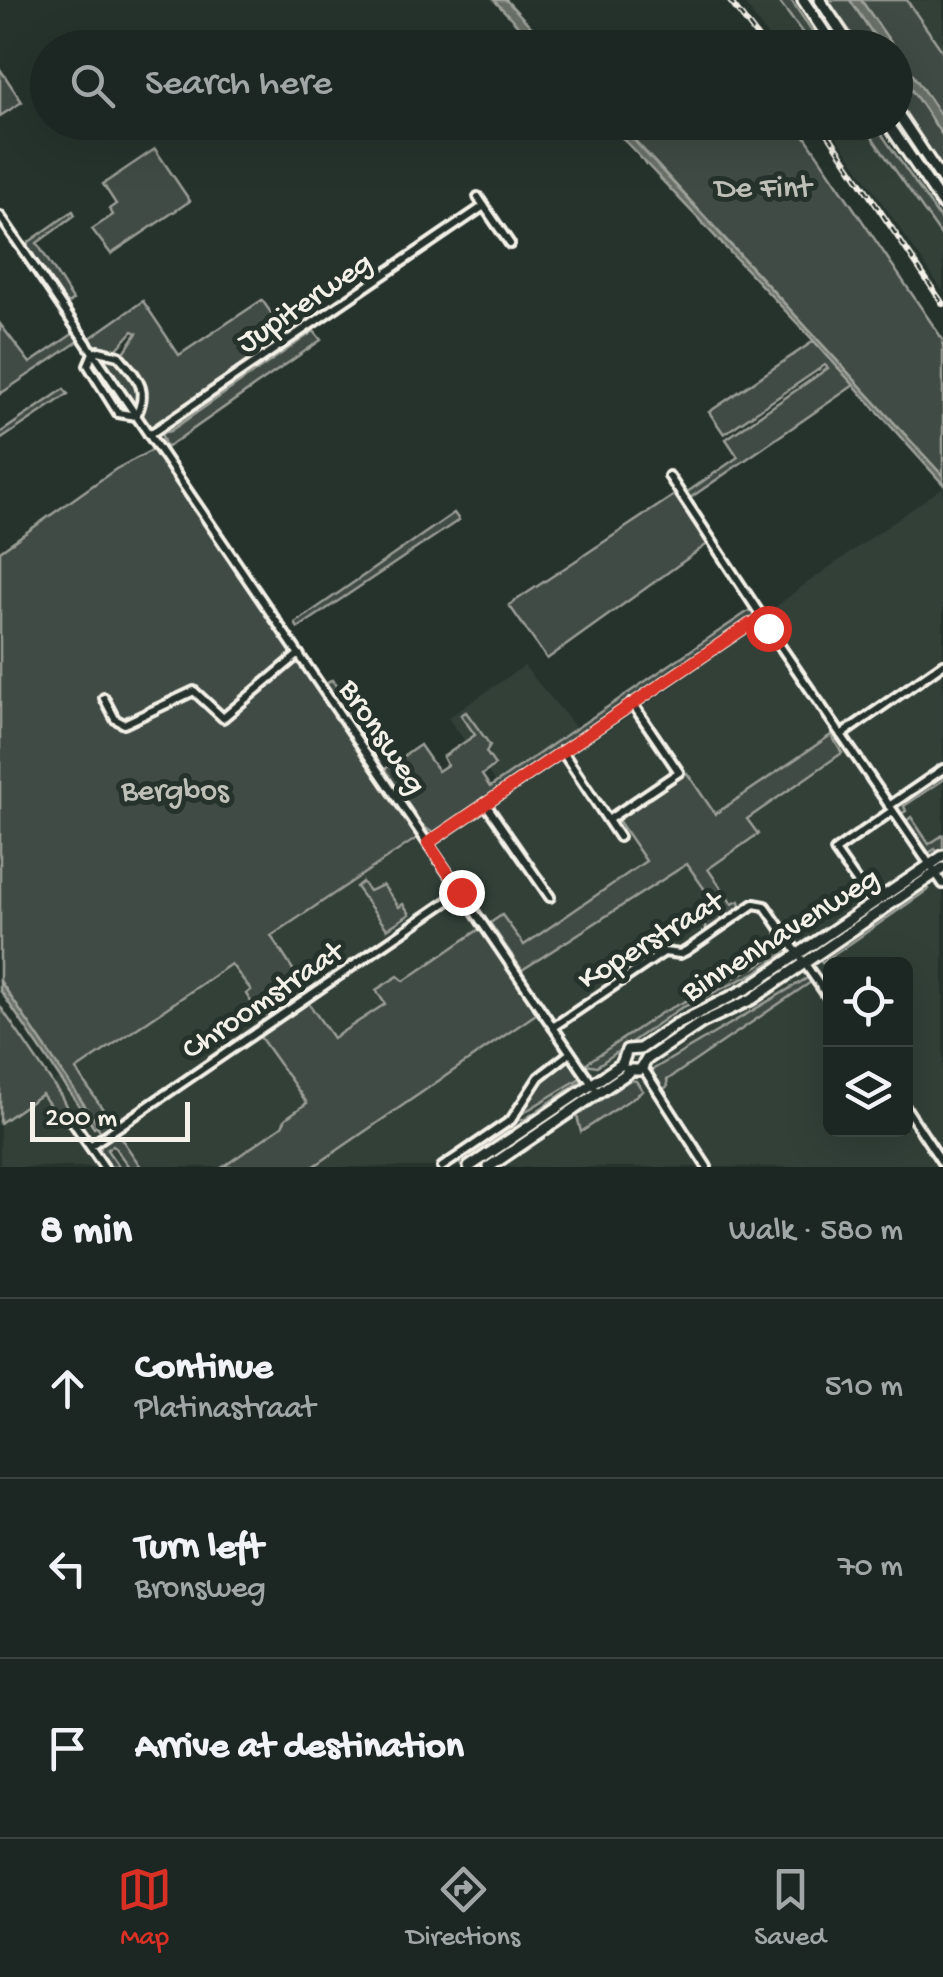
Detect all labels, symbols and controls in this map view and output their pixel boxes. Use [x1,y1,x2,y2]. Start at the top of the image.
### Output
search box [30,30,913,140]
icon: search [65,58,120,113]
text: Search here [145,63,332,107]
park label: De Fint [713,171,814,209]
street label: Jupiterweg [231,245,381,363]
route start [746,606,792,652]
street label: Bronsweg [328,672,433,803]
park label: Bergbos [120,774,230,812]
street label: Binnenhavenweg [675,860,887,1013]
route end [439,870,485,916]
street label: Koperstraat [572,883,734,1000]
street label: Chroomstraat [176,933,354,1070]
map controls [823,957,913,1137]
button: locate [823,957,913,1047]
button: layers [823,1047,913,1137]
scale bar [30,1097,190,1142]
text: 200 m [45,1103,117,1136]
text: 8 min [40,1208,132,1257]
text: Walk · 580 m [729,1213,903,1251]
text: Continue [135,1347,273,1391]
icon: ahead [40,1361,95,1416]
text: 510 m [825,1369,903,1407]
text: Platinastraat [135,1391,315,1429]
text: Turn left [135,1527,263,1571]
icon: left [40,1541,95,1596]
text: 70 m [838,1549,903,1587]
text: Bronsweg [135,1571,266,1609]
icon: arrive [40,1721,95,1776]
text: Arrive at destination [135,1726,464,1770]
tab: Map [117,1862,172,1955]
tab: Directions [406,1862,520,1955]
tab: Saved [754,1862,826,1955]

